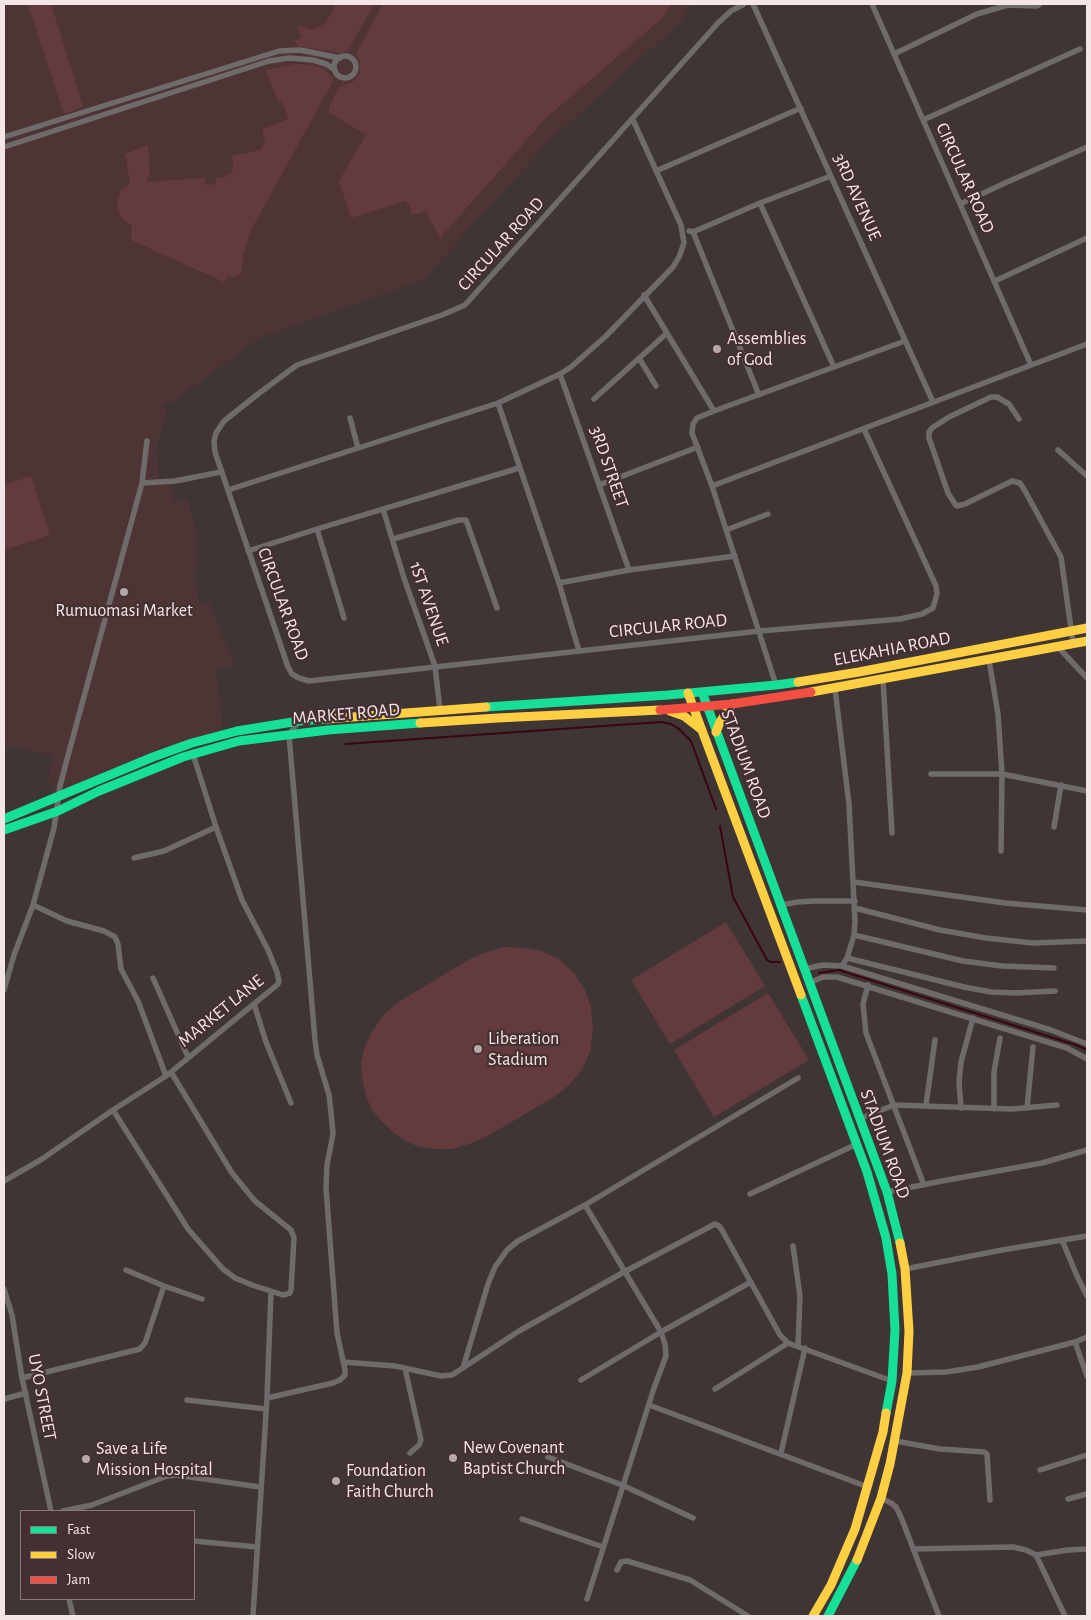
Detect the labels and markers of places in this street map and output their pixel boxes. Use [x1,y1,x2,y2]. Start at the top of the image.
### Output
place label: Assemblies of God [727,328,806,370]
marker: Assemblies of God [711,343,723,355]
marker: Rumuomasi Market [118,586,130,598]
place label: Rumuomasi Market [55,600,193,622]
place label: Liberation Stadium [488,1028,559,1070]
marker: Liberation Stadium [472,1043,484,1055]
place label: New Covenant Baptist Church [463,1437,565,1480]
place label: Save a Life Mission Hospital [96,1438,213,1480]
marker: New Covenant Baptist Church [447,1452,459,1464]
marker: Save a Life Mission Hospital [80,1453,92,1465]
place label: Foundation Faith Church [346,1460,434,1502]
marker: Foundation Faith Church [330,1475,342,1487]

